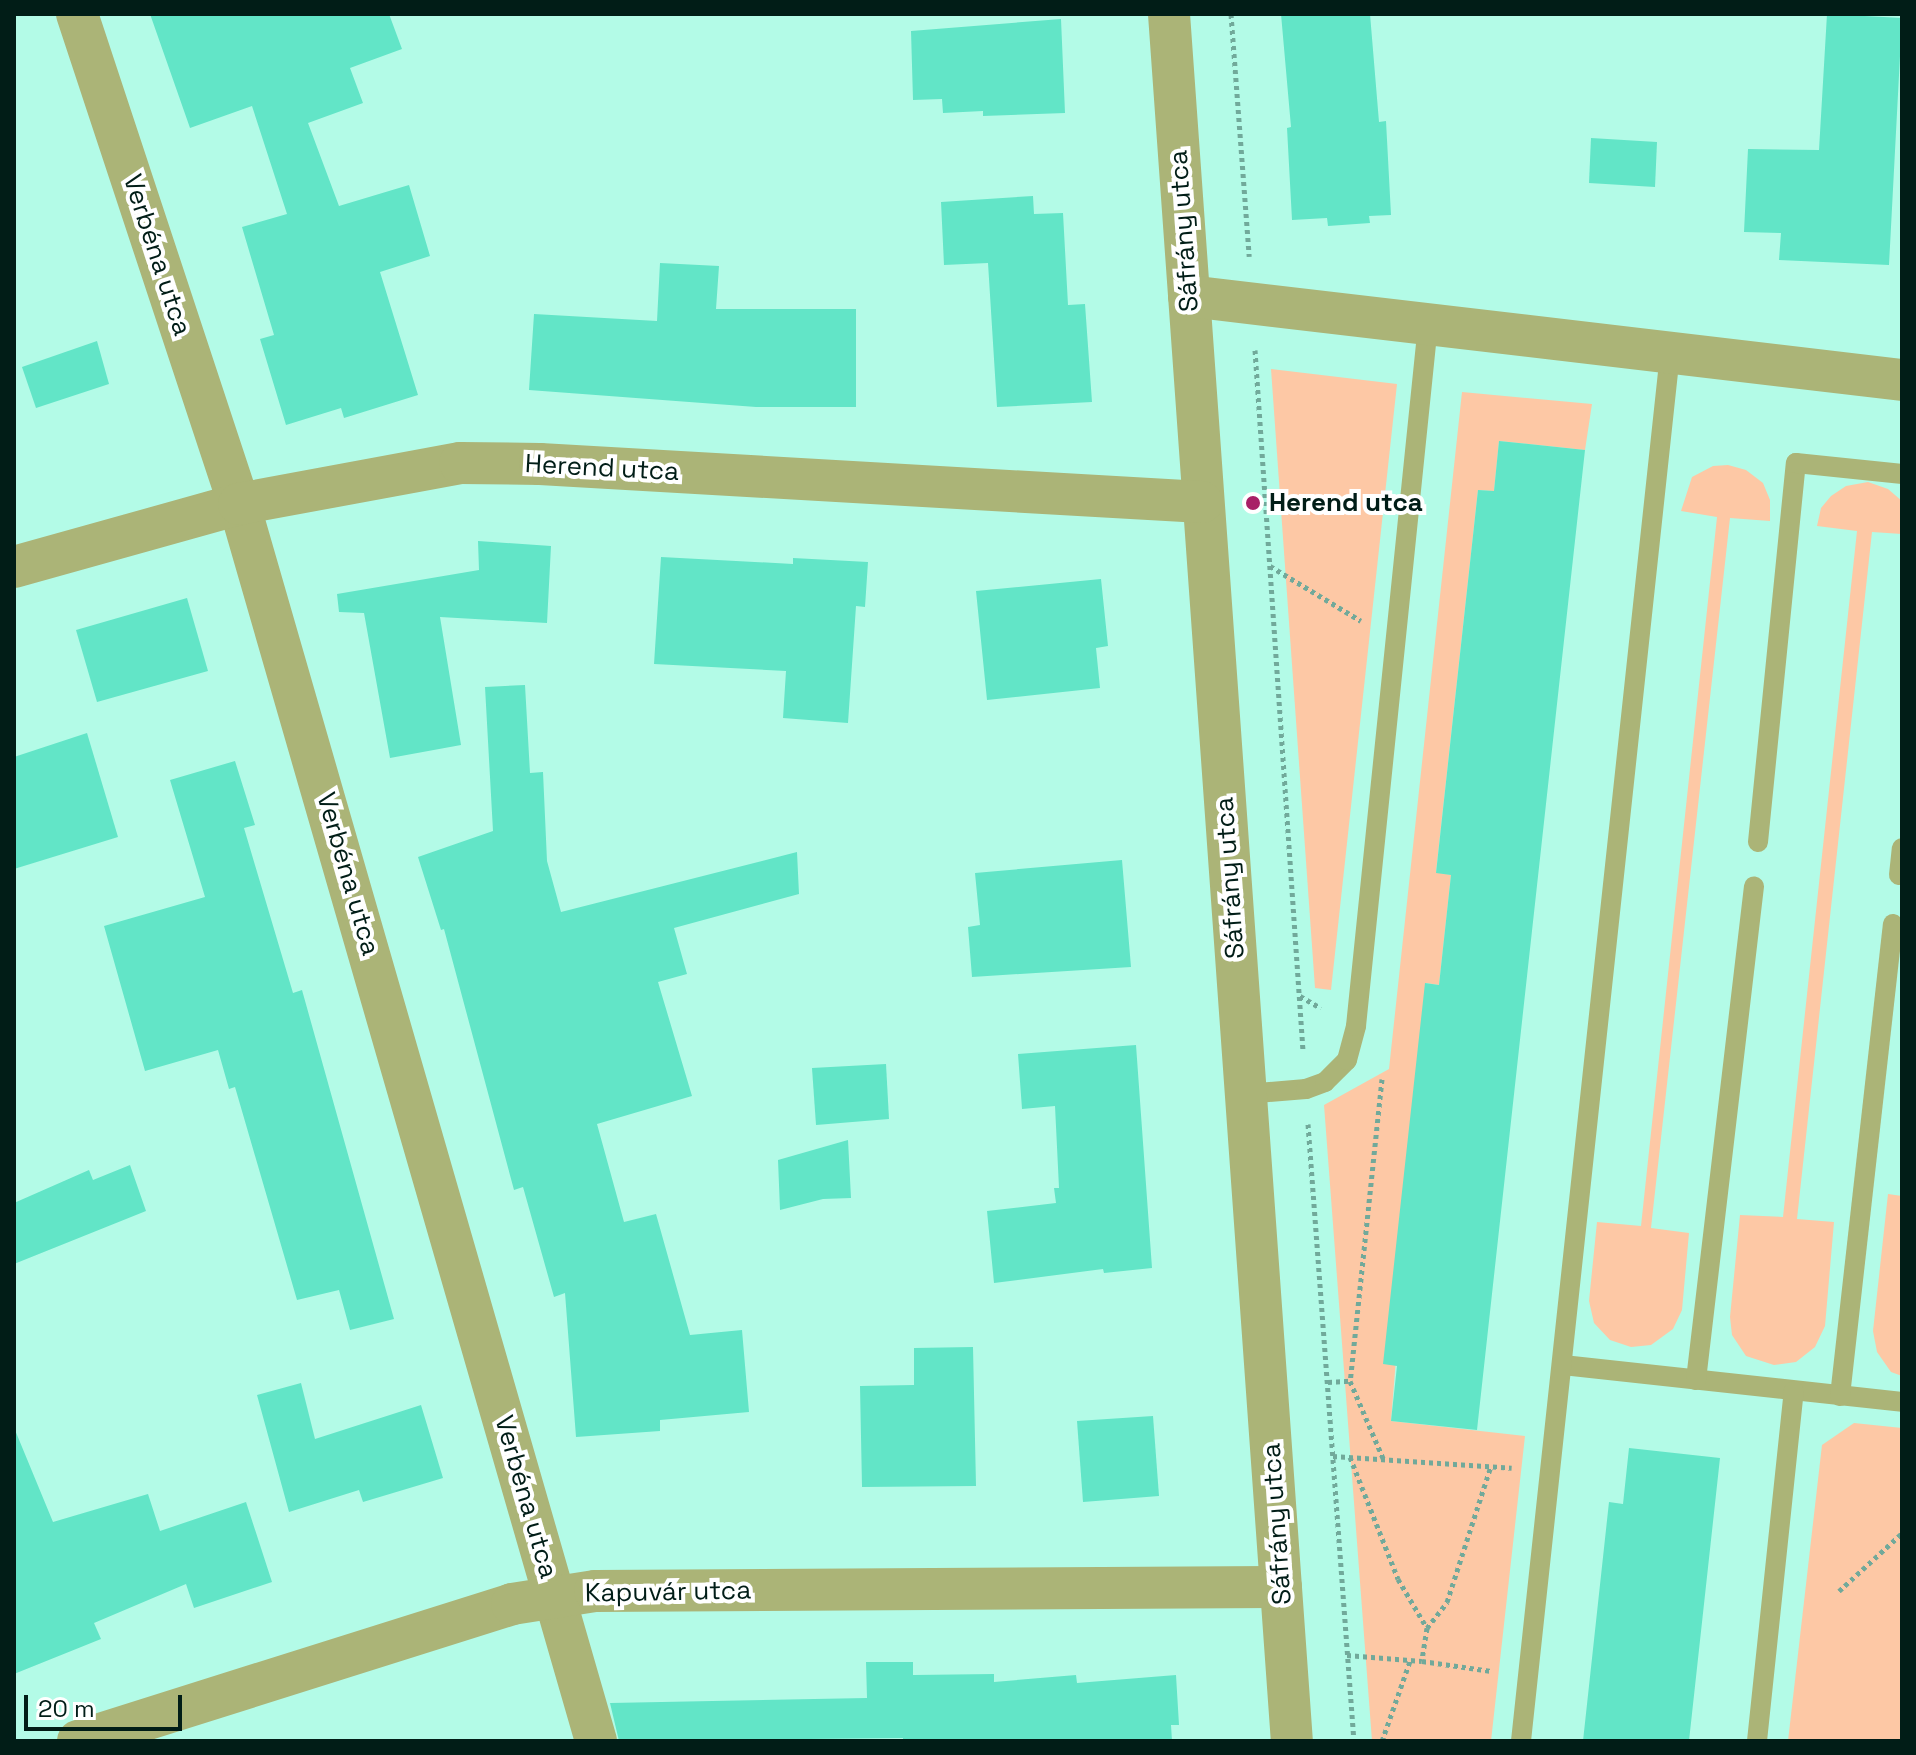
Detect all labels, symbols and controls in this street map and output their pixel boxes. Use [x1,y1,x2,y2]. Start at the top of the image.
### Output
street label: Sáfrány utca [1163,149,1205,313]
street label: Verbéna utca [116,170,198,340]
street label: Herend utca [524,448,680,488]
place label: Herend utca [1269,487,1423,519]
marker: Herend utca [1244,494,1262,512]
street label: Verbéna utca [310,789,386,959]
street label: Sáfrány utca [1209,796,1251,960]
street label: Verbéna utca [488,1412,564,1582]
street label: Sáfrány utca [1256,1442,1298,1606]
street label: Kapuvár utca [585,1575,751,1609]
scale bar [28,1679,186,1729]
text: 20 m [38,1693,95,1724]

